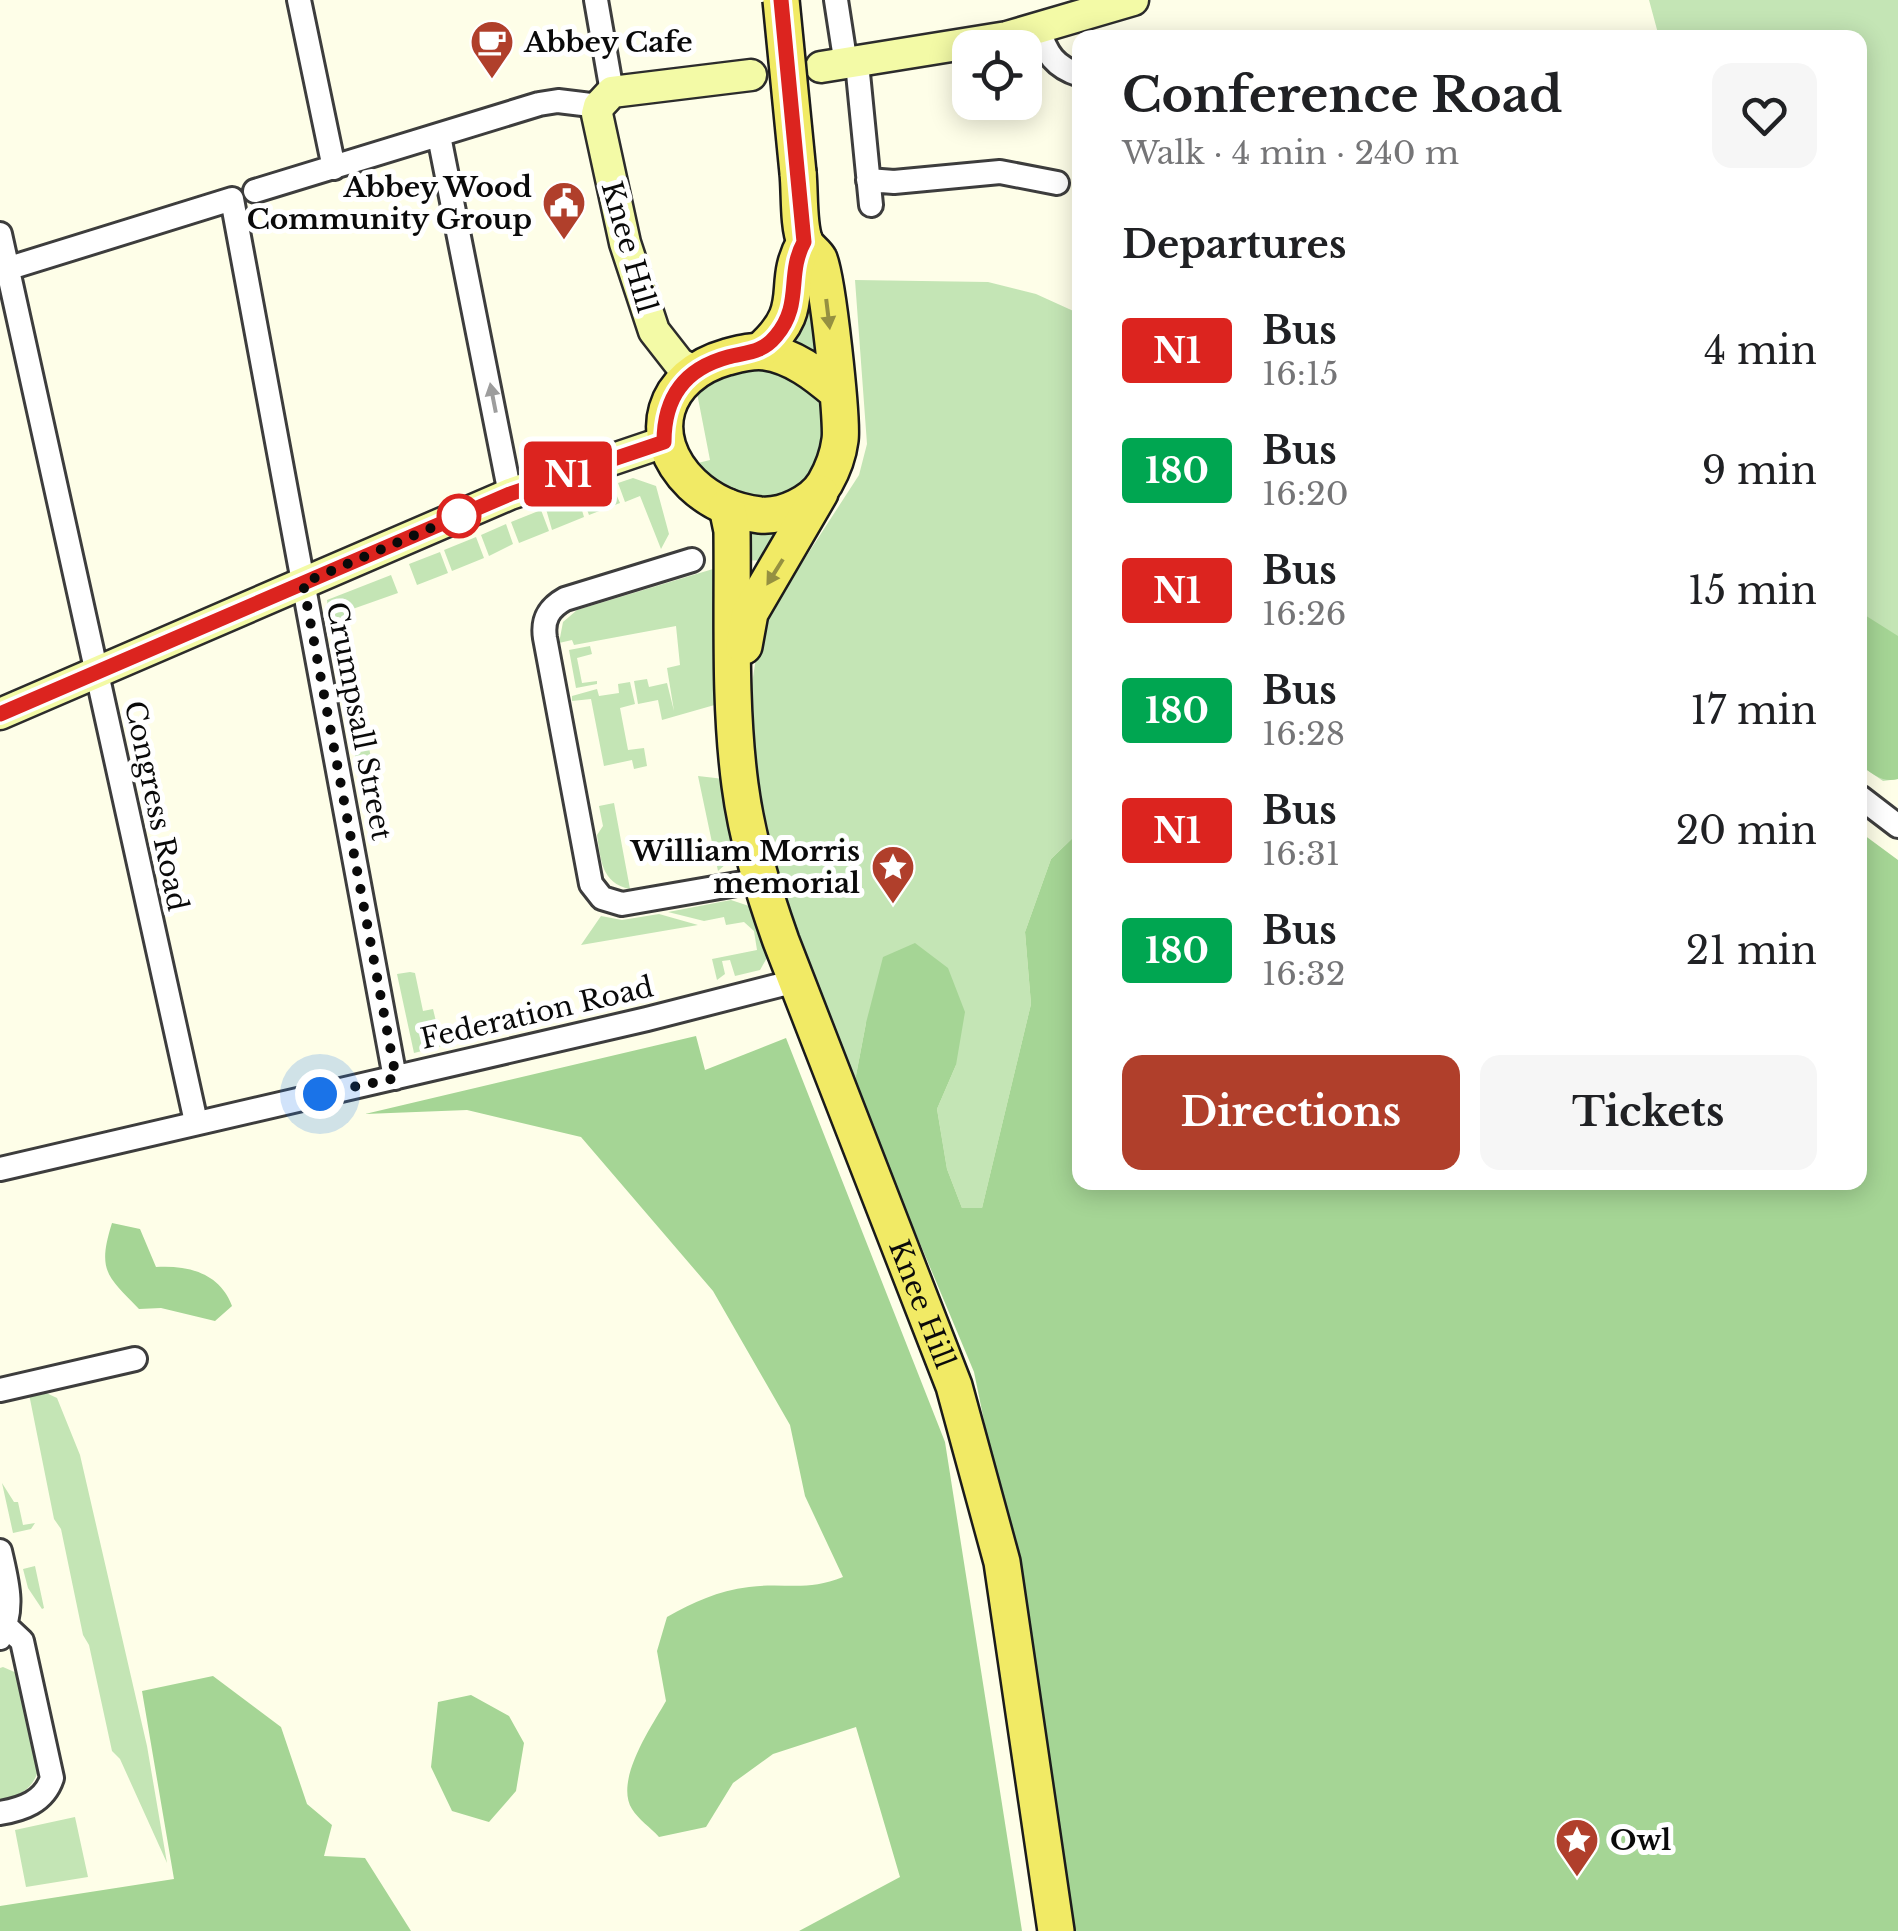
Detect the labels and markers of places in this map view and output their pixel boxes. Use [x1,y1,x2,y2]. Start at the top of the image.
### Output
cafe icon: Abbey Cafe [469,19,515,80]
place label: Abbey Cafe [523,25,693,60]
place label: Abbey Wood Community Group [247,170,532,237]
public building icon: Abbey Wood Community Group [541,180,587,241]
unlabelled marker [438,495,480,537]
place label: William Morris memorial [629,834,860,901]
place icon: William Morris memorial [870,844,916,905]
place icon: Owl [1554,1817,1600,1878]
place label: Owl [1610,1823,1671,1858]

